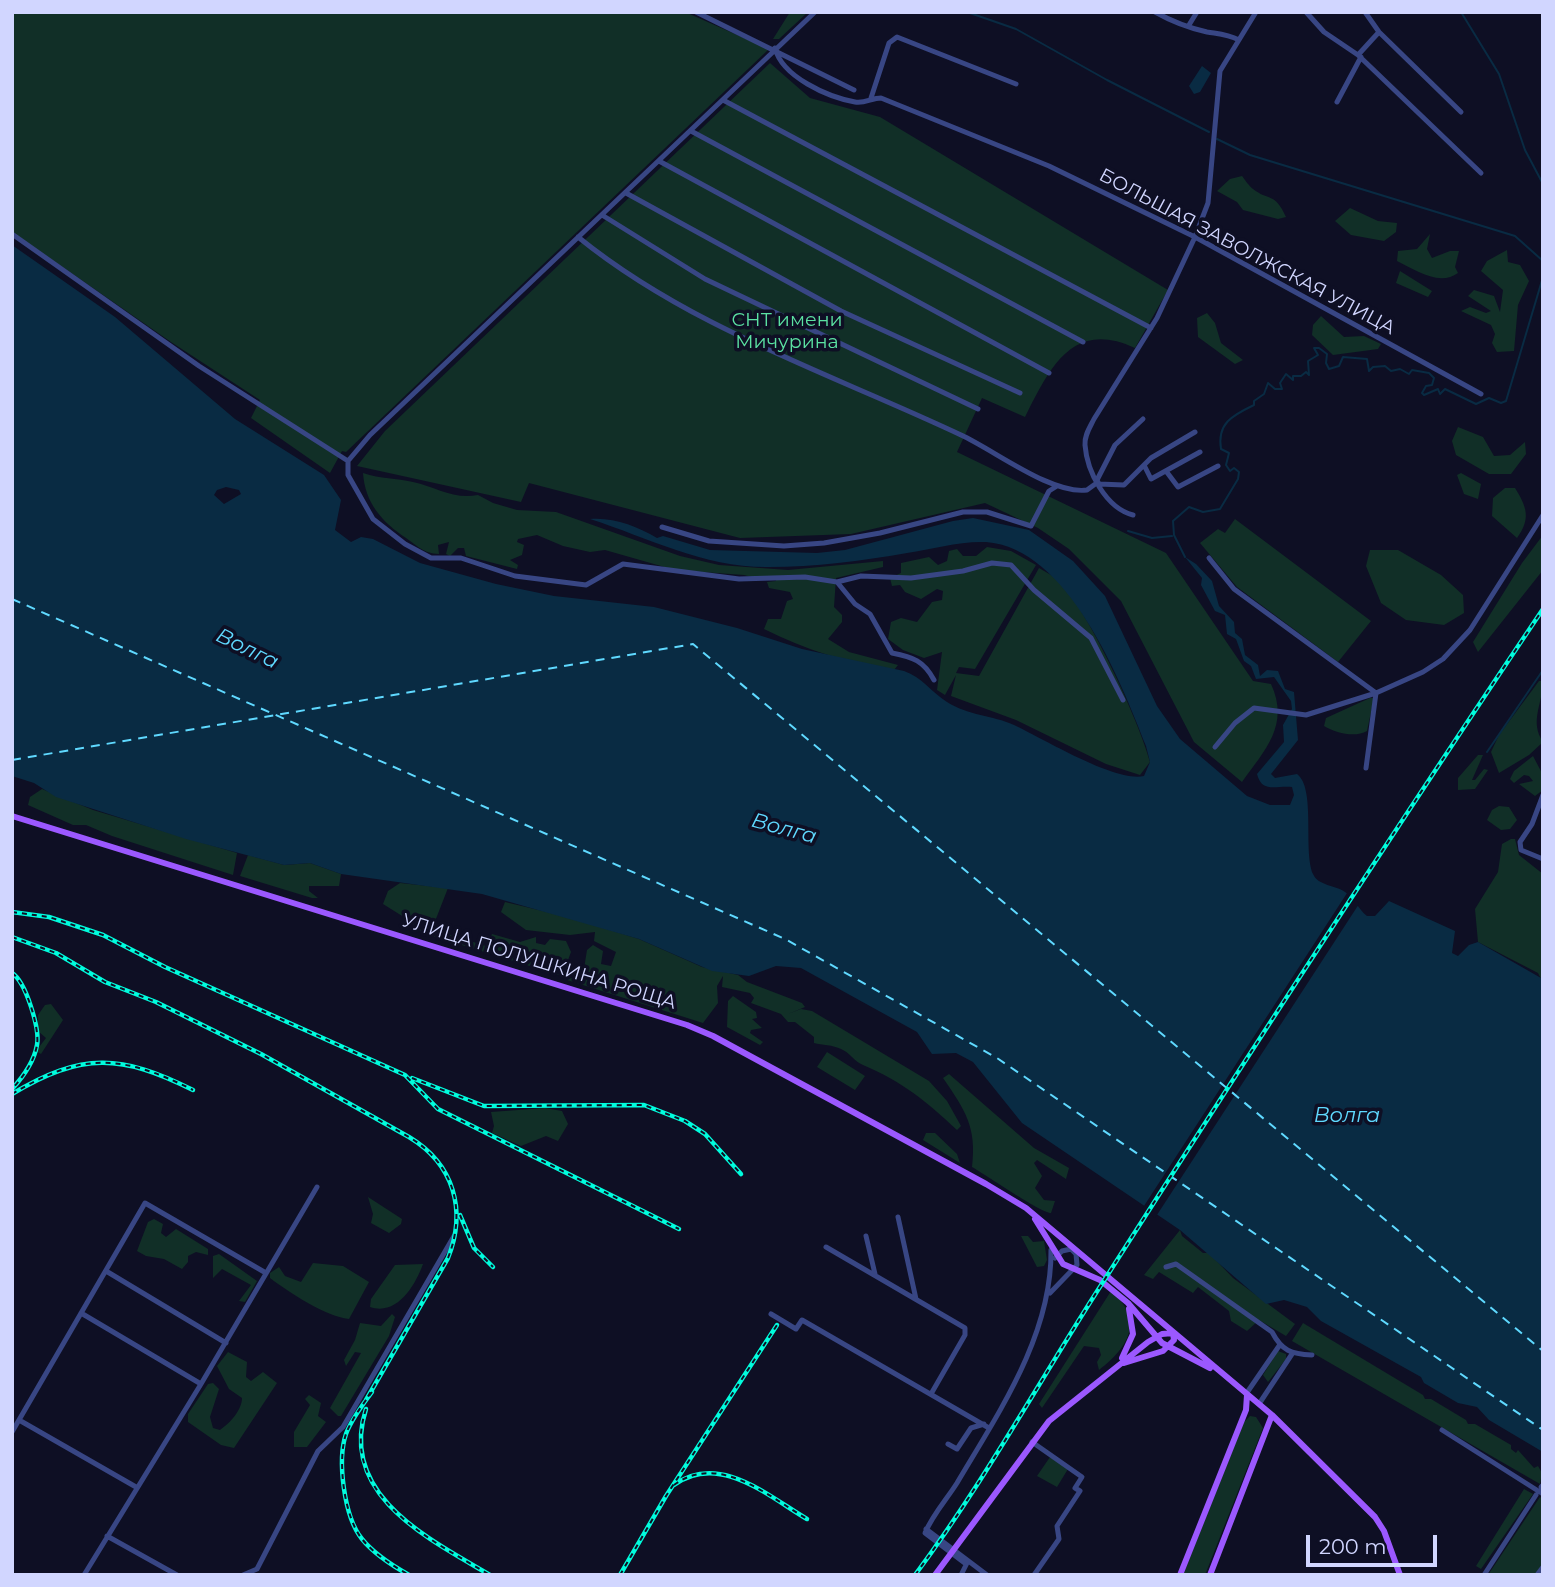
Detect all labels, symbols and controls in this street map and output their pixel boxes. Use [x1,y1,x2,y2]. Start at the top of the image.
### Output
street label: БОЛЬШАЯ ЗАВОЛЖСКАЯ УЛИЦА [1095,164,1399,340]
park label: СНТ имени Мичурина [731,309,843,353]
water label: Волга [212,623,282,675]
water label: Волга [749,808,819,850]
street label: УЛИЦА ПОЛУШКИНА РОЩА [399,909,679,1015]
water label: Волга [1314,1103,1380,1129]
scale bar [1310,1520,1441,1564]
text: 200 m [1319,1534,1386,1559]

